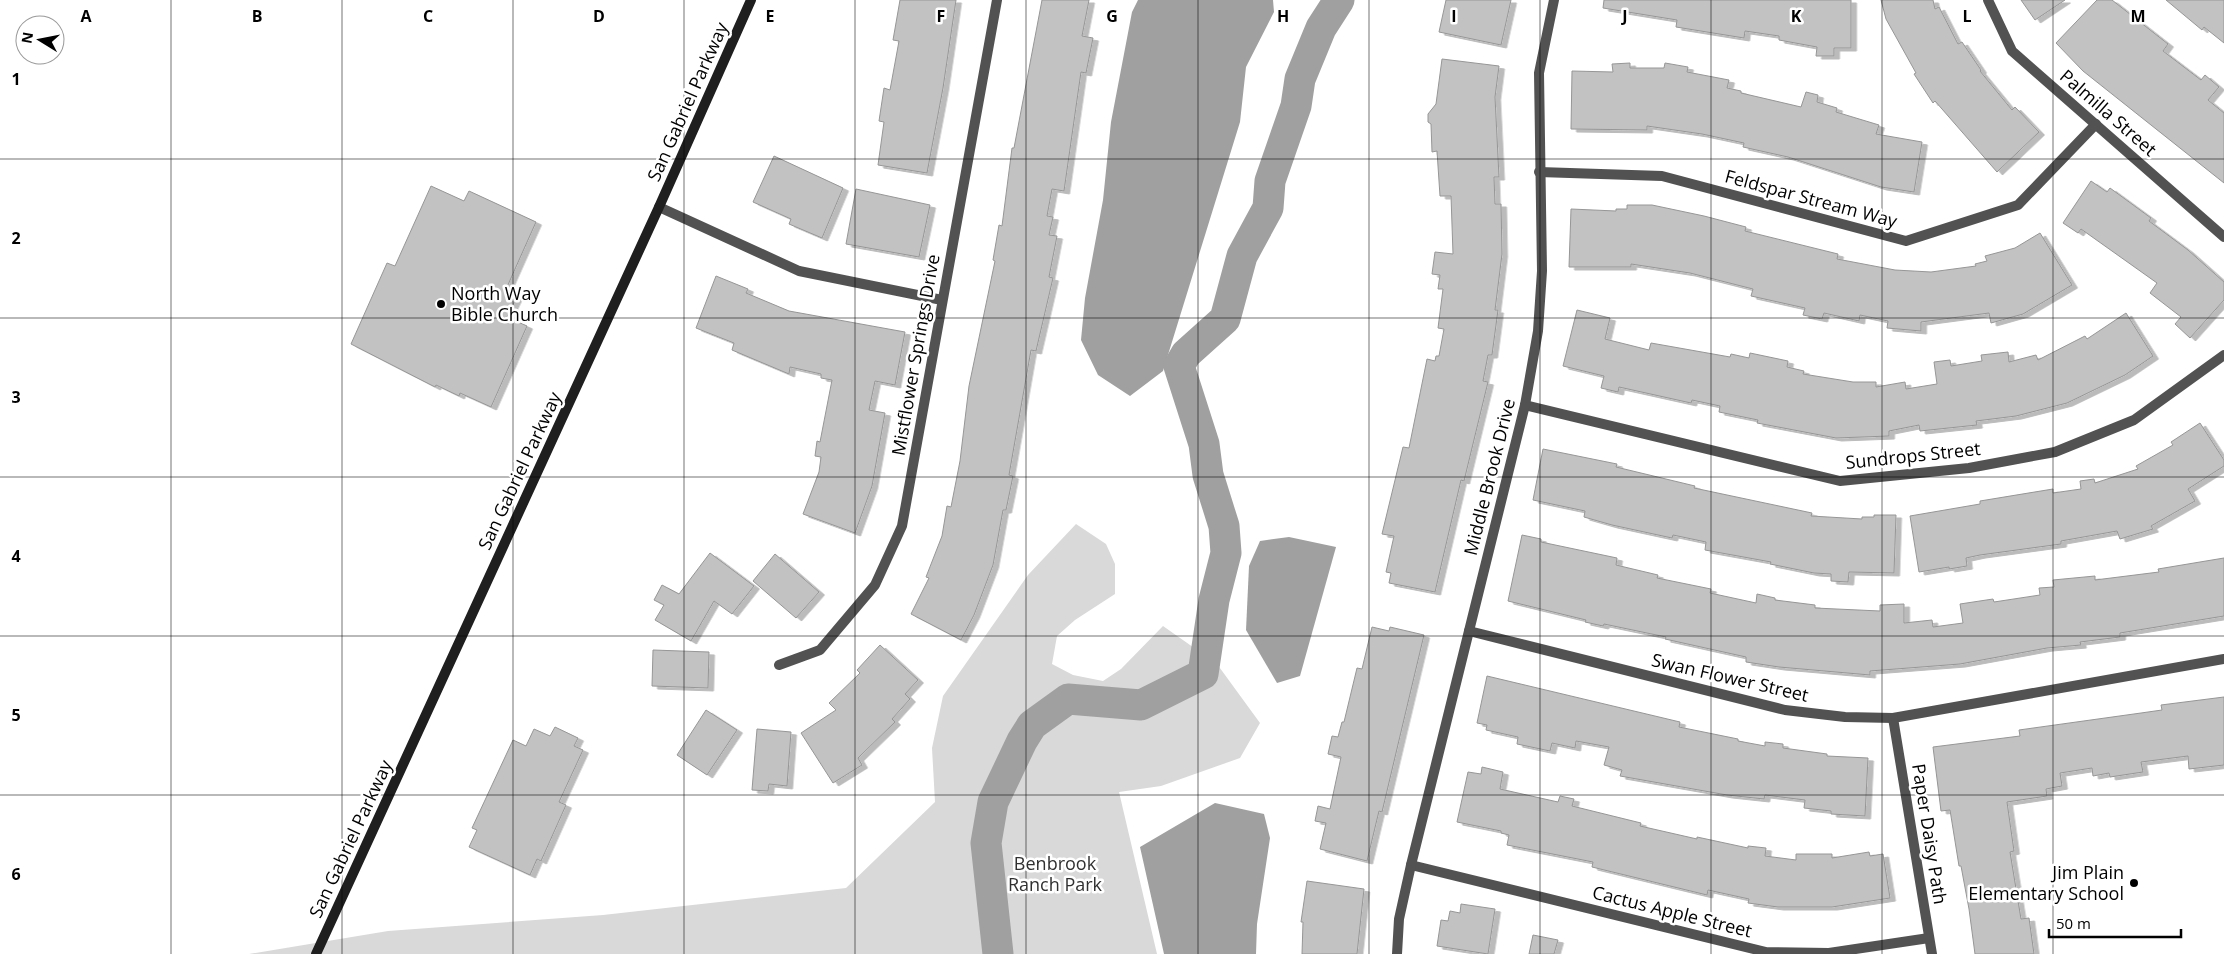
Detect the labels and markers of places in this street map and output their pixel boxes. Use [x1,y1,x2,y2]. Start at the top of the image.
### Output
place label: North Way Bible Church [451,281,558,326]
marker: North Way Bible Church [435,298,447,310]
place label: Jim Plain Elementary School [1968,860,2124,905]
marker: Jim Plain Elementary School [2128,877,2140,889]

